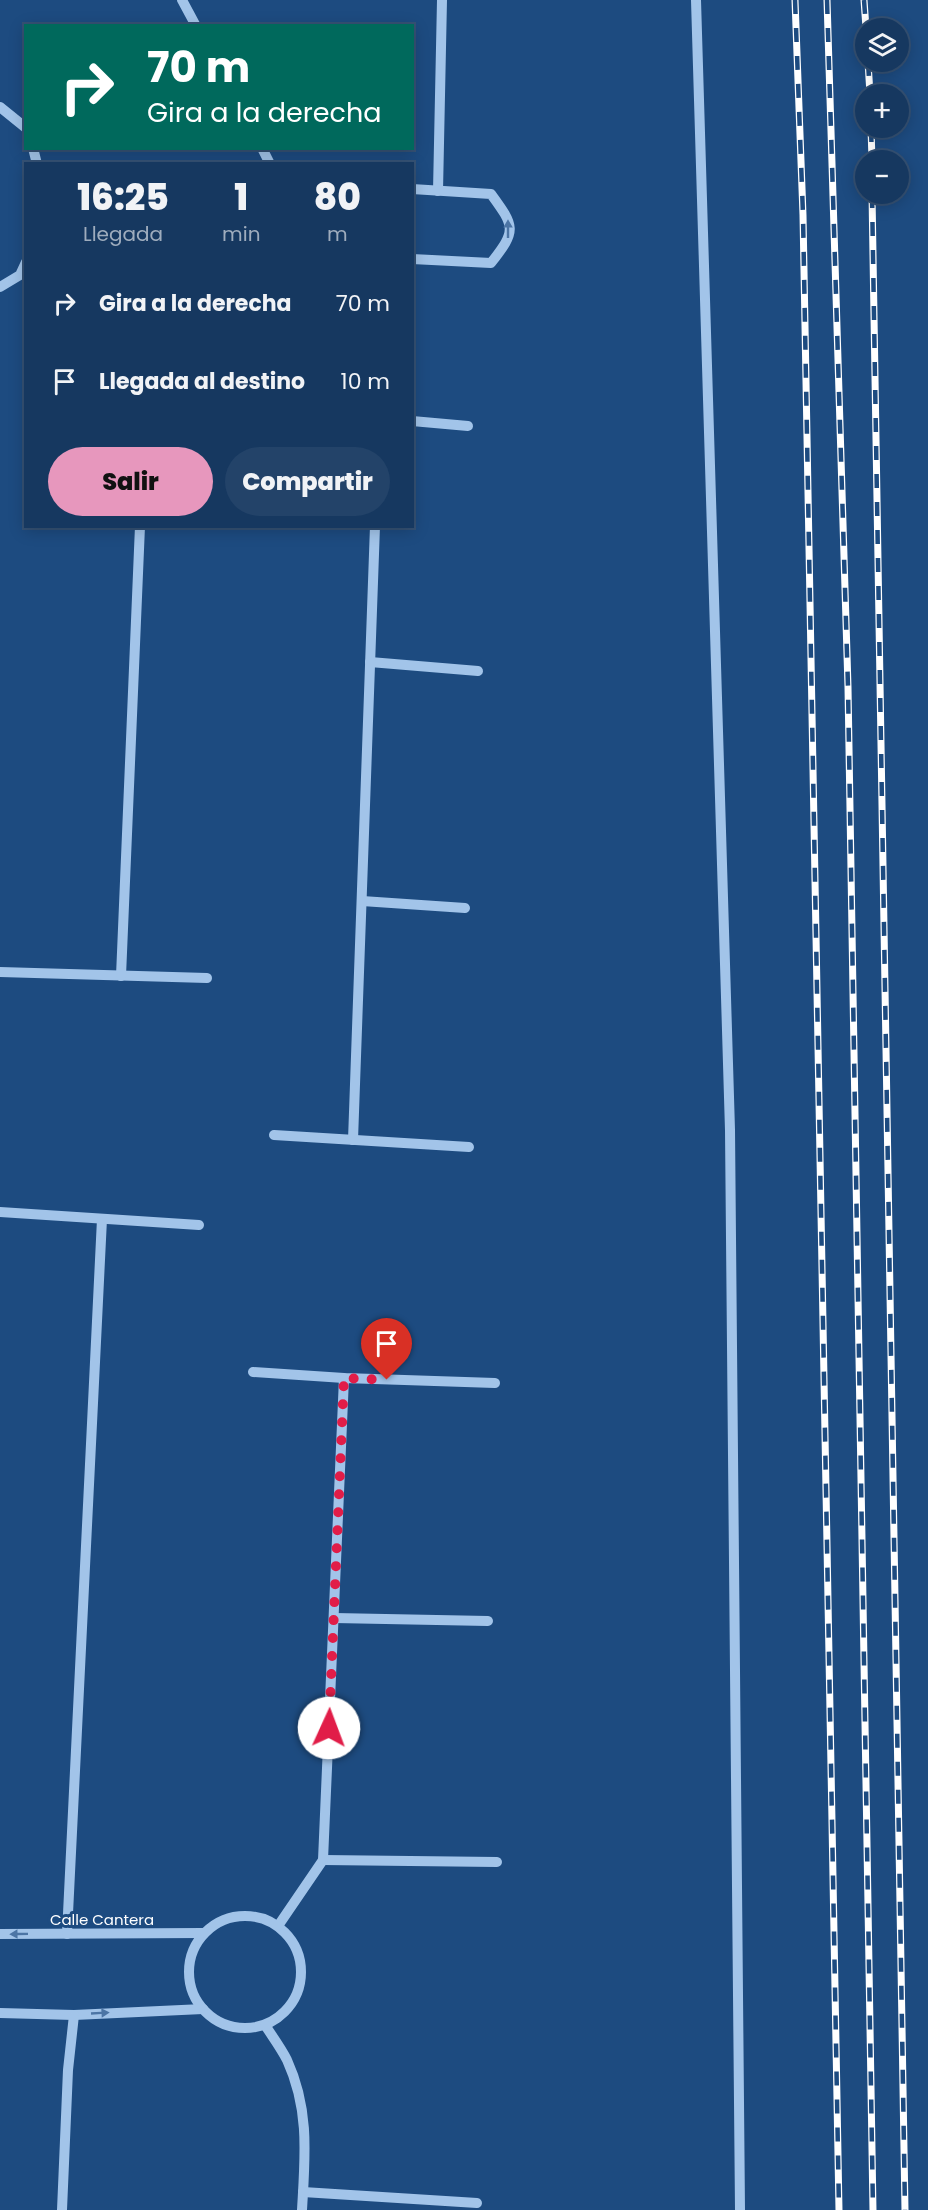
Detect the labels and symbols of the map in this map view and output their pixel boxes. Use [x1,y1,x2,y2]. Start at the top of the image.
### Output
one-way arrow [503,219,513,238]
pin [361,1318,412,1380]
position arrow [297,1696,361,1760]
street label: Calle Cantera [50,1909,154,1930]
one-way arrow [9,1929,28,1939]
one-way arrow [91,2009,110,2018]

